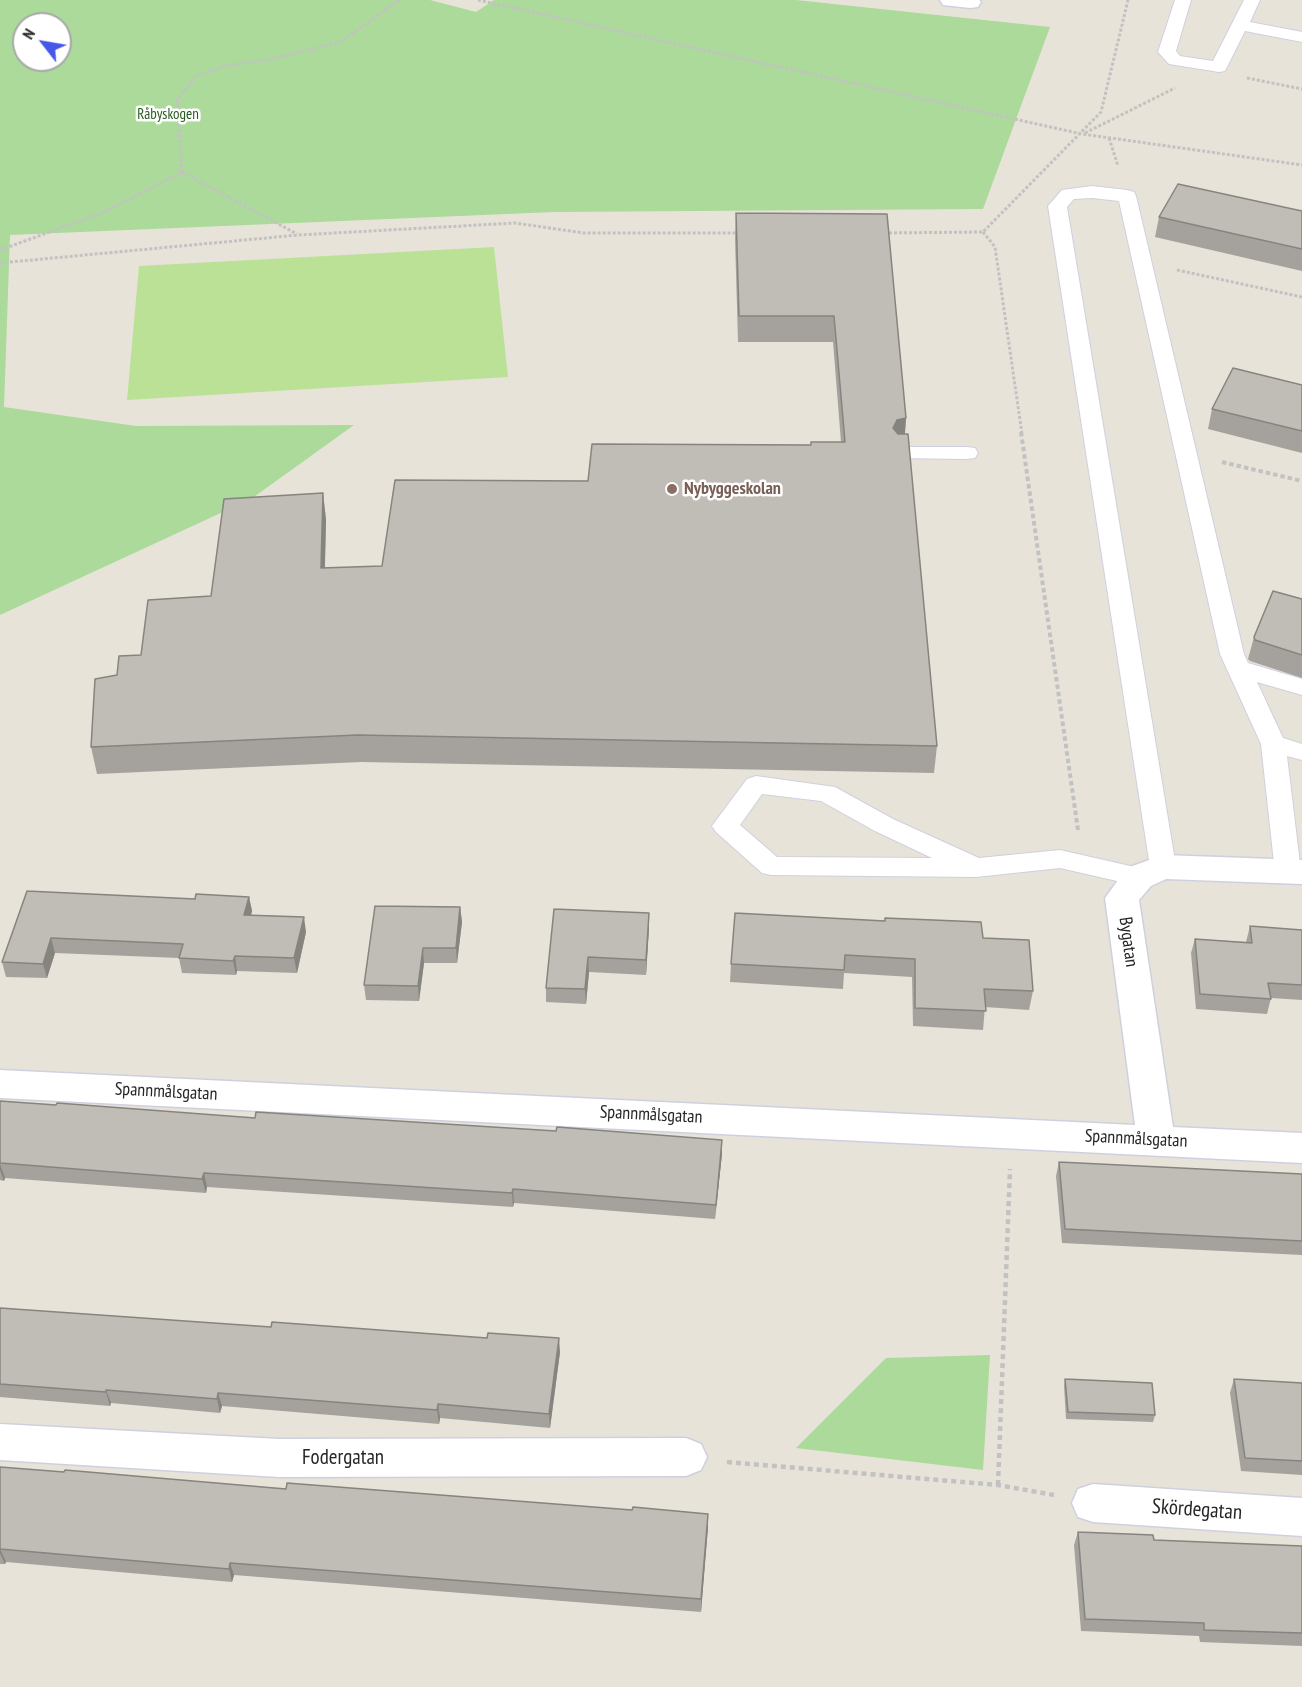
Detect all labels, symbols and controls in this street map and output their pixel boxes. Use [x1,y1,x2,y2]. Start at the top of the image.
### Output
north arrow [12,12,72,72]
text: N [17,25,39,43]
park label: Råbyskogen [137,106,199,124]
place label: Nybyggeskolan [684,478,781,500]
marker: Nybyggeskolan [665,482,679,496]
street label: Bygatan [1114,916,1142,968]
street label: Spannmålsgatan [114,1079,218,1105]
street label: Spannmålsgatan [599,1102,703,1128]
street label: Spannmålsgatan [1084,1126,1188,1152]
street label: Fodergatan [302,1445,384,1471]
street label: Skördegatan [1151,1494,1243,1526]

